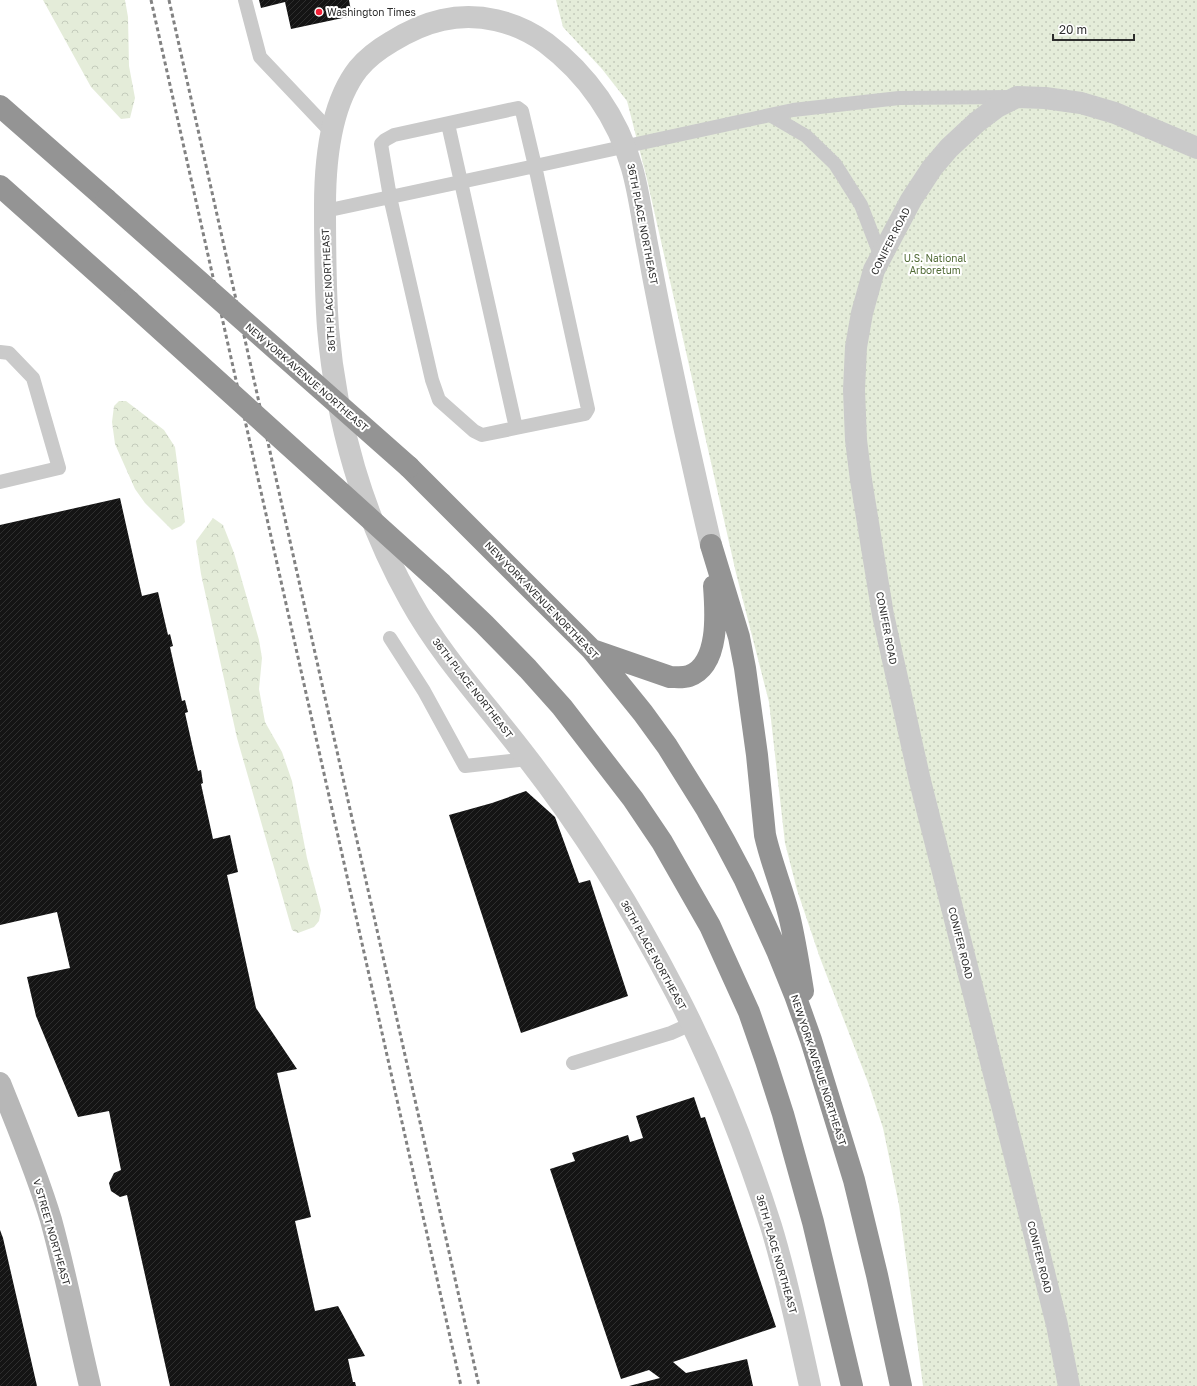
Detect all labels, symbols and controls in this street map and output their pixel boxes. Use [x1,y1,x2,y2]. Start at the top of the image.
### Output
place label: Washington Times [327,6,416,18]
marker: Washington Times [314,7,324,17]
scale bar [1053,16,1134,42]
text: 20 m [1059,22,1087,37]
street label: 36TH PLACE NORTHEAST [625,162,661,286]
street label: CONIFER ROAD [868,205,912,277]
street label: 36TH PLACE NORTHEAST [319,228,337,352]
park label: U.S. National Arboretum [904,252,966,276]
street label: NEW YORK AVENUE NORTHEAST [243,321,371,433]
street label: NEW YORK AVENUE NORTHEAST [483,539,601,661]
street label: CONIFER ROAD [874,591,900,665]
street label: 36TH PLACE NORTHEAST [430,636,516,740]
street label: 36TH PLACE NORTHEAST [619,898,689,1012]
street label: CONIFER ROAD [946,906,976,980]
street label: NEW YORK AVENUE NORTHEAST [789,993,849,1147]
street label: V STREET NORTHEAST [31,1177,73,1287]
street label: 36TH PLACE NORTHEAST [754,1193,800,1315]
street label: CONIFER ROAD [1025,1220,1055,1294]

